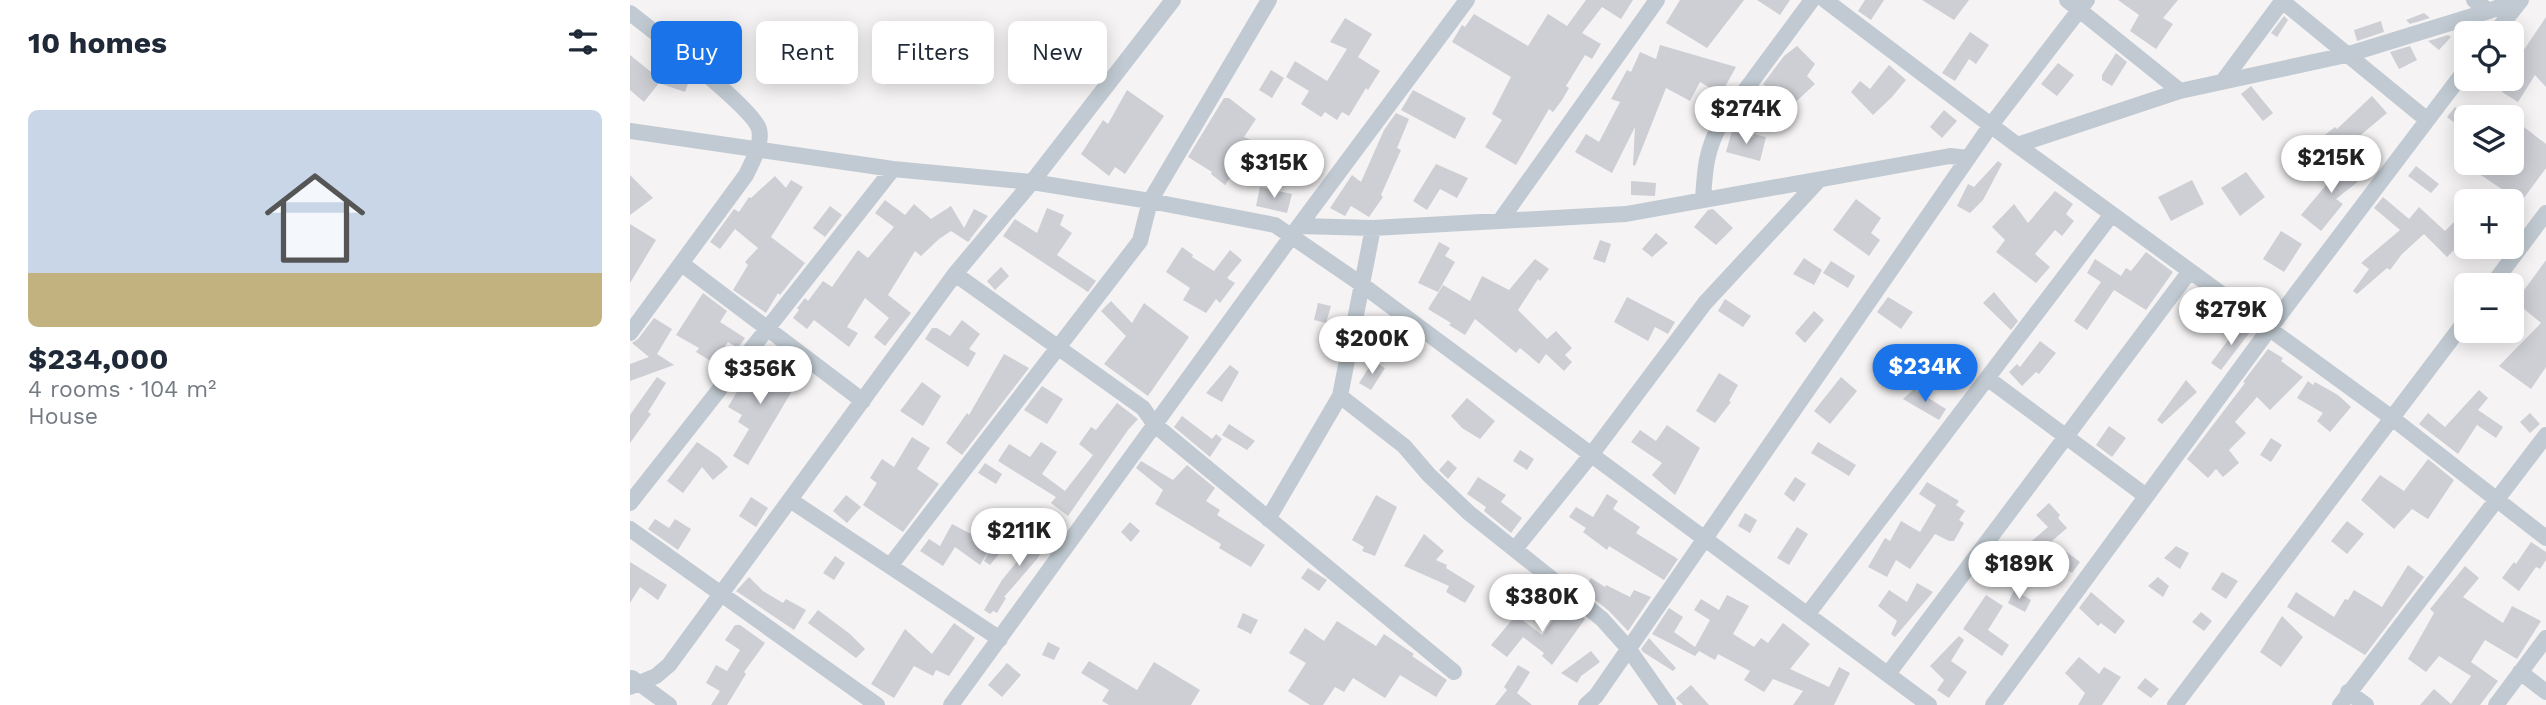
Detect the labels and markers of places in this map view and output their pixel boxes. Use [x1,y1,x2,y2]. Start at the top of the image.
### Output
pin: $274K [1697,86,1795,146]
pin: $215K [2282,136,2380,195]
pin: $315K [1225,140,1323,200]
pin: $279K [2182,288,2280,347]
pin: $200K [1323,316,1421,376]
pin: $234K [1876,344,1974,404]
pin: $356K [711,346,809,406]
pin: $211K [970,508,1068,568]
pin: $189K [1970,542,2068,601]
pin: $380K [1493,574,1591,634]

